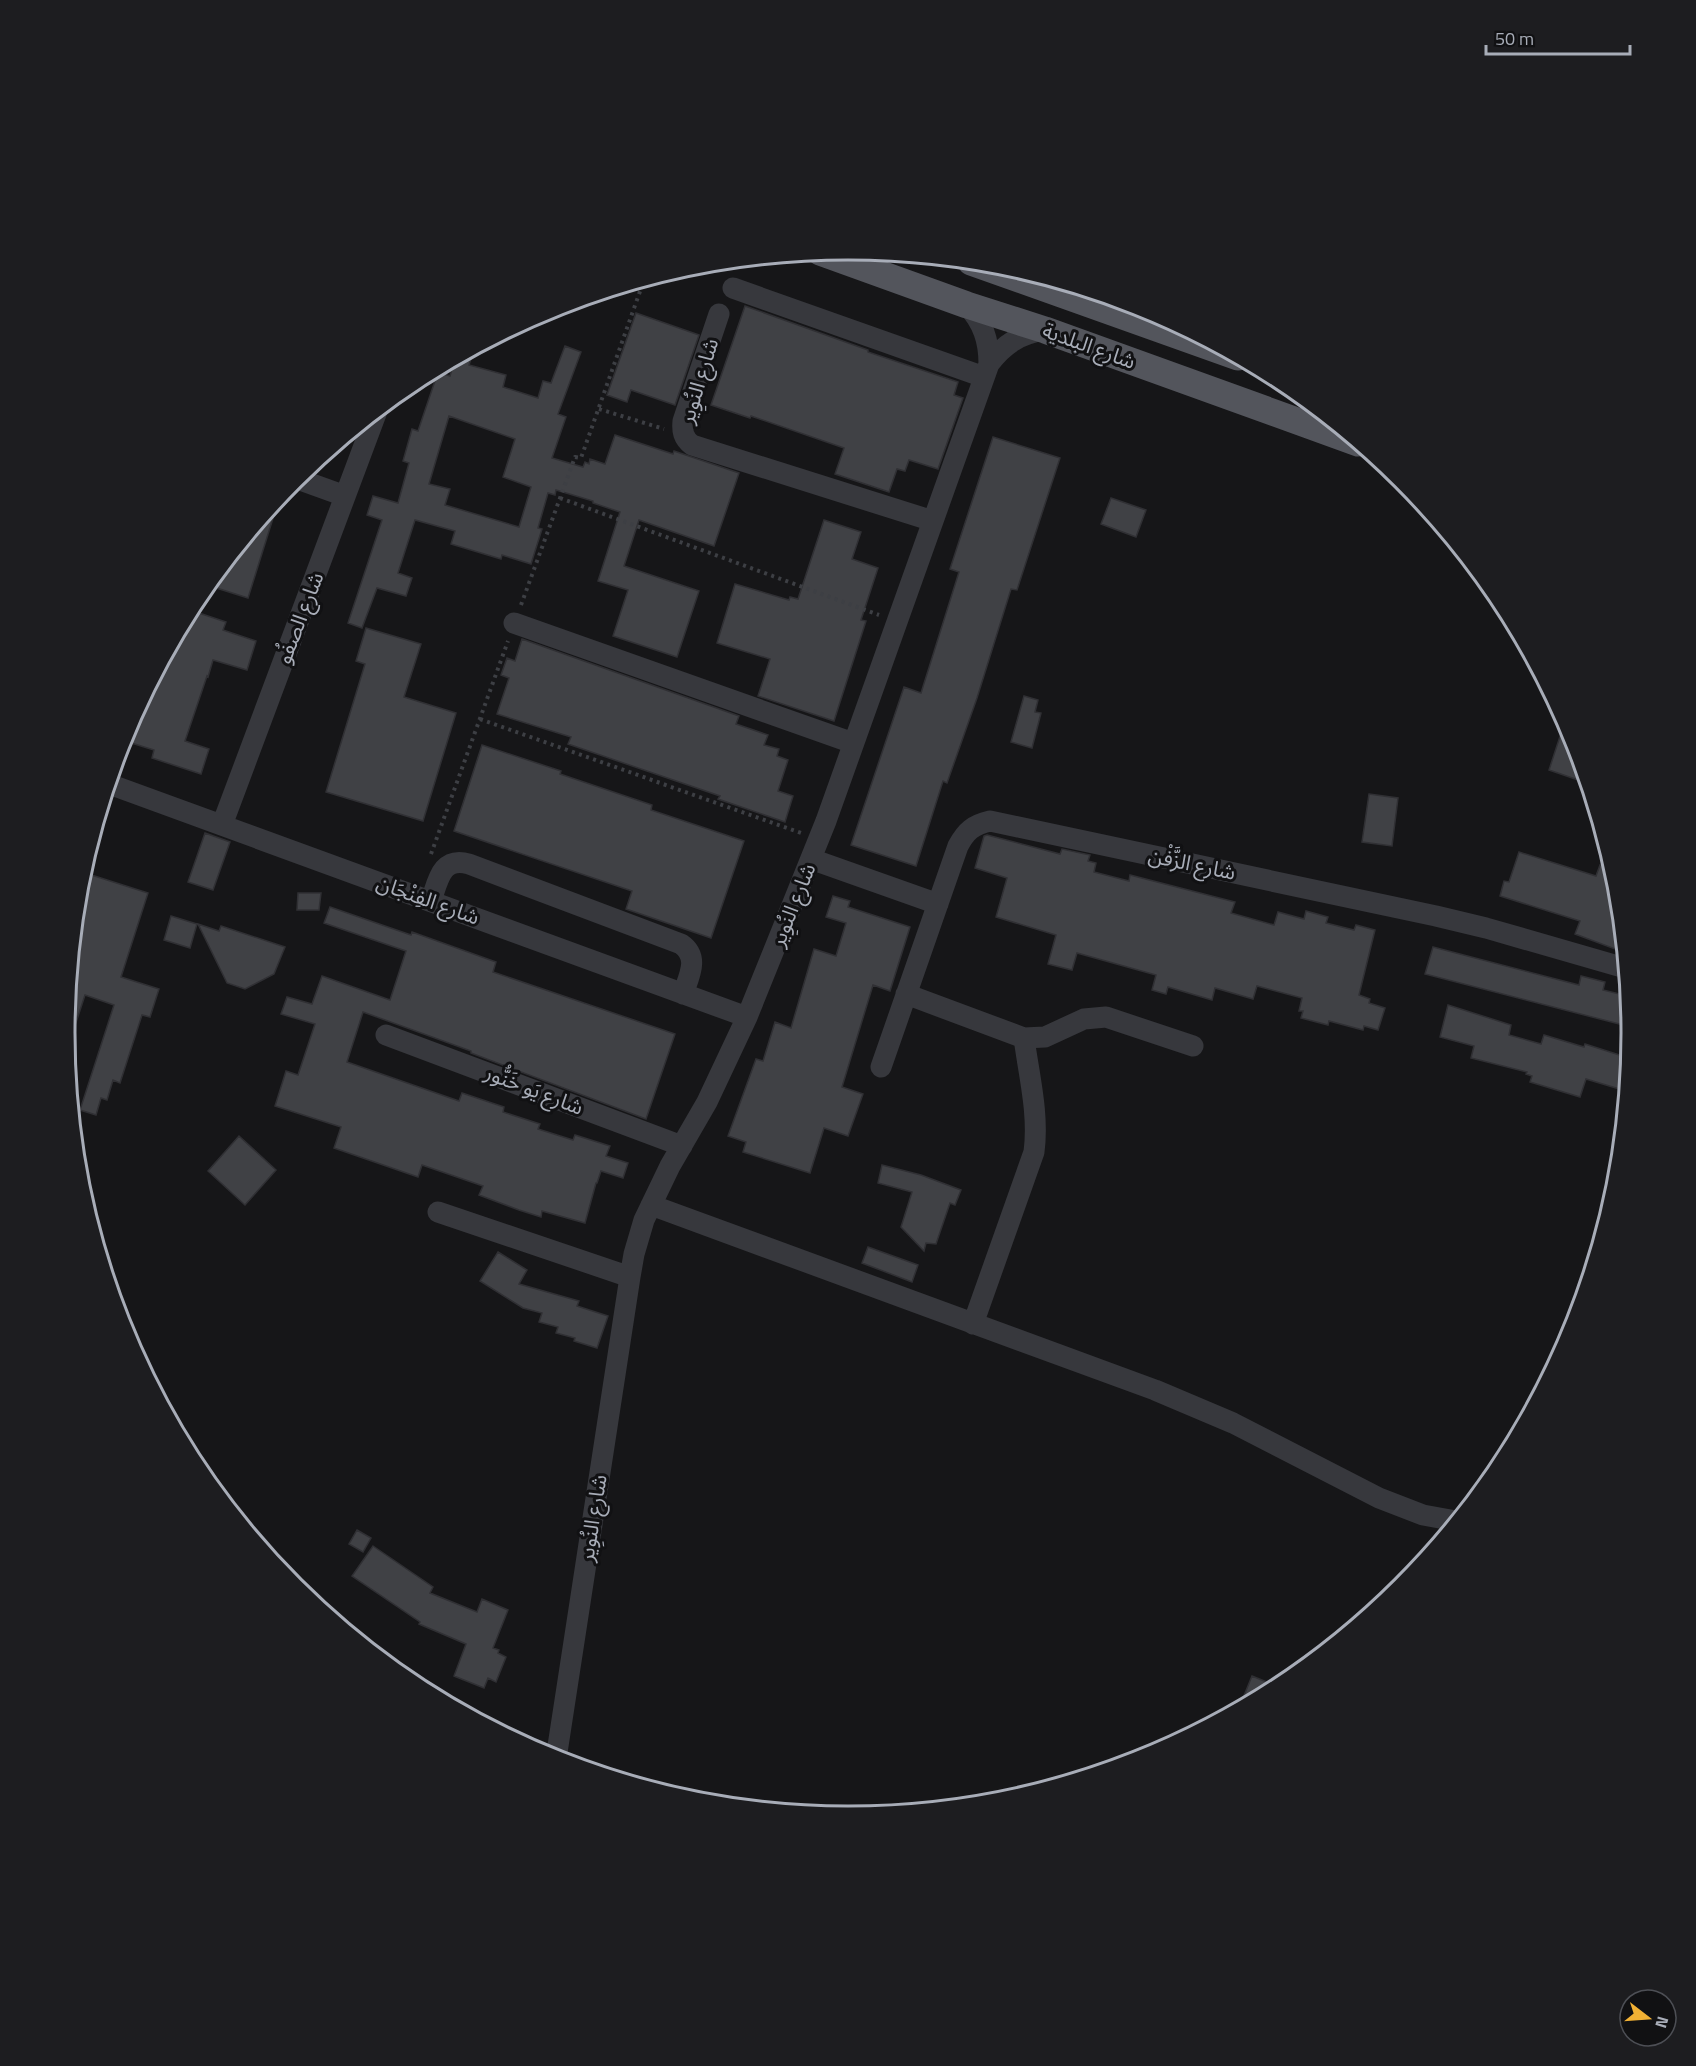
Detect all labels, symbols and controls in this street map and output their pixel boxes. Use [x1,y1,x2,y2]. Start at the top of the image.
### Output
scale bar [1486,18,1630,56]
text: 50 m [1495,25,1534,52]
street label: شارع البلدية [1038,313,1140,377]
street label: شارع النُوِير [670,334,727,429]
street label: شارع الصفُو [267,567,331,668]
street label: شارع الزَّفْن [1146,838,1239,888]
street label: شارع النُوِير [760,858,824,953]
street label: شارع الفِنْجَان [372,866,484,932]
street label: شارع يَو خَنُّور [479,1055,588,1123]
street label: شارع النُوِير [569,1472,616,1565]
north arrow [1618,1988,1678,2048]
text: N [1649,2014,1675,2031]

